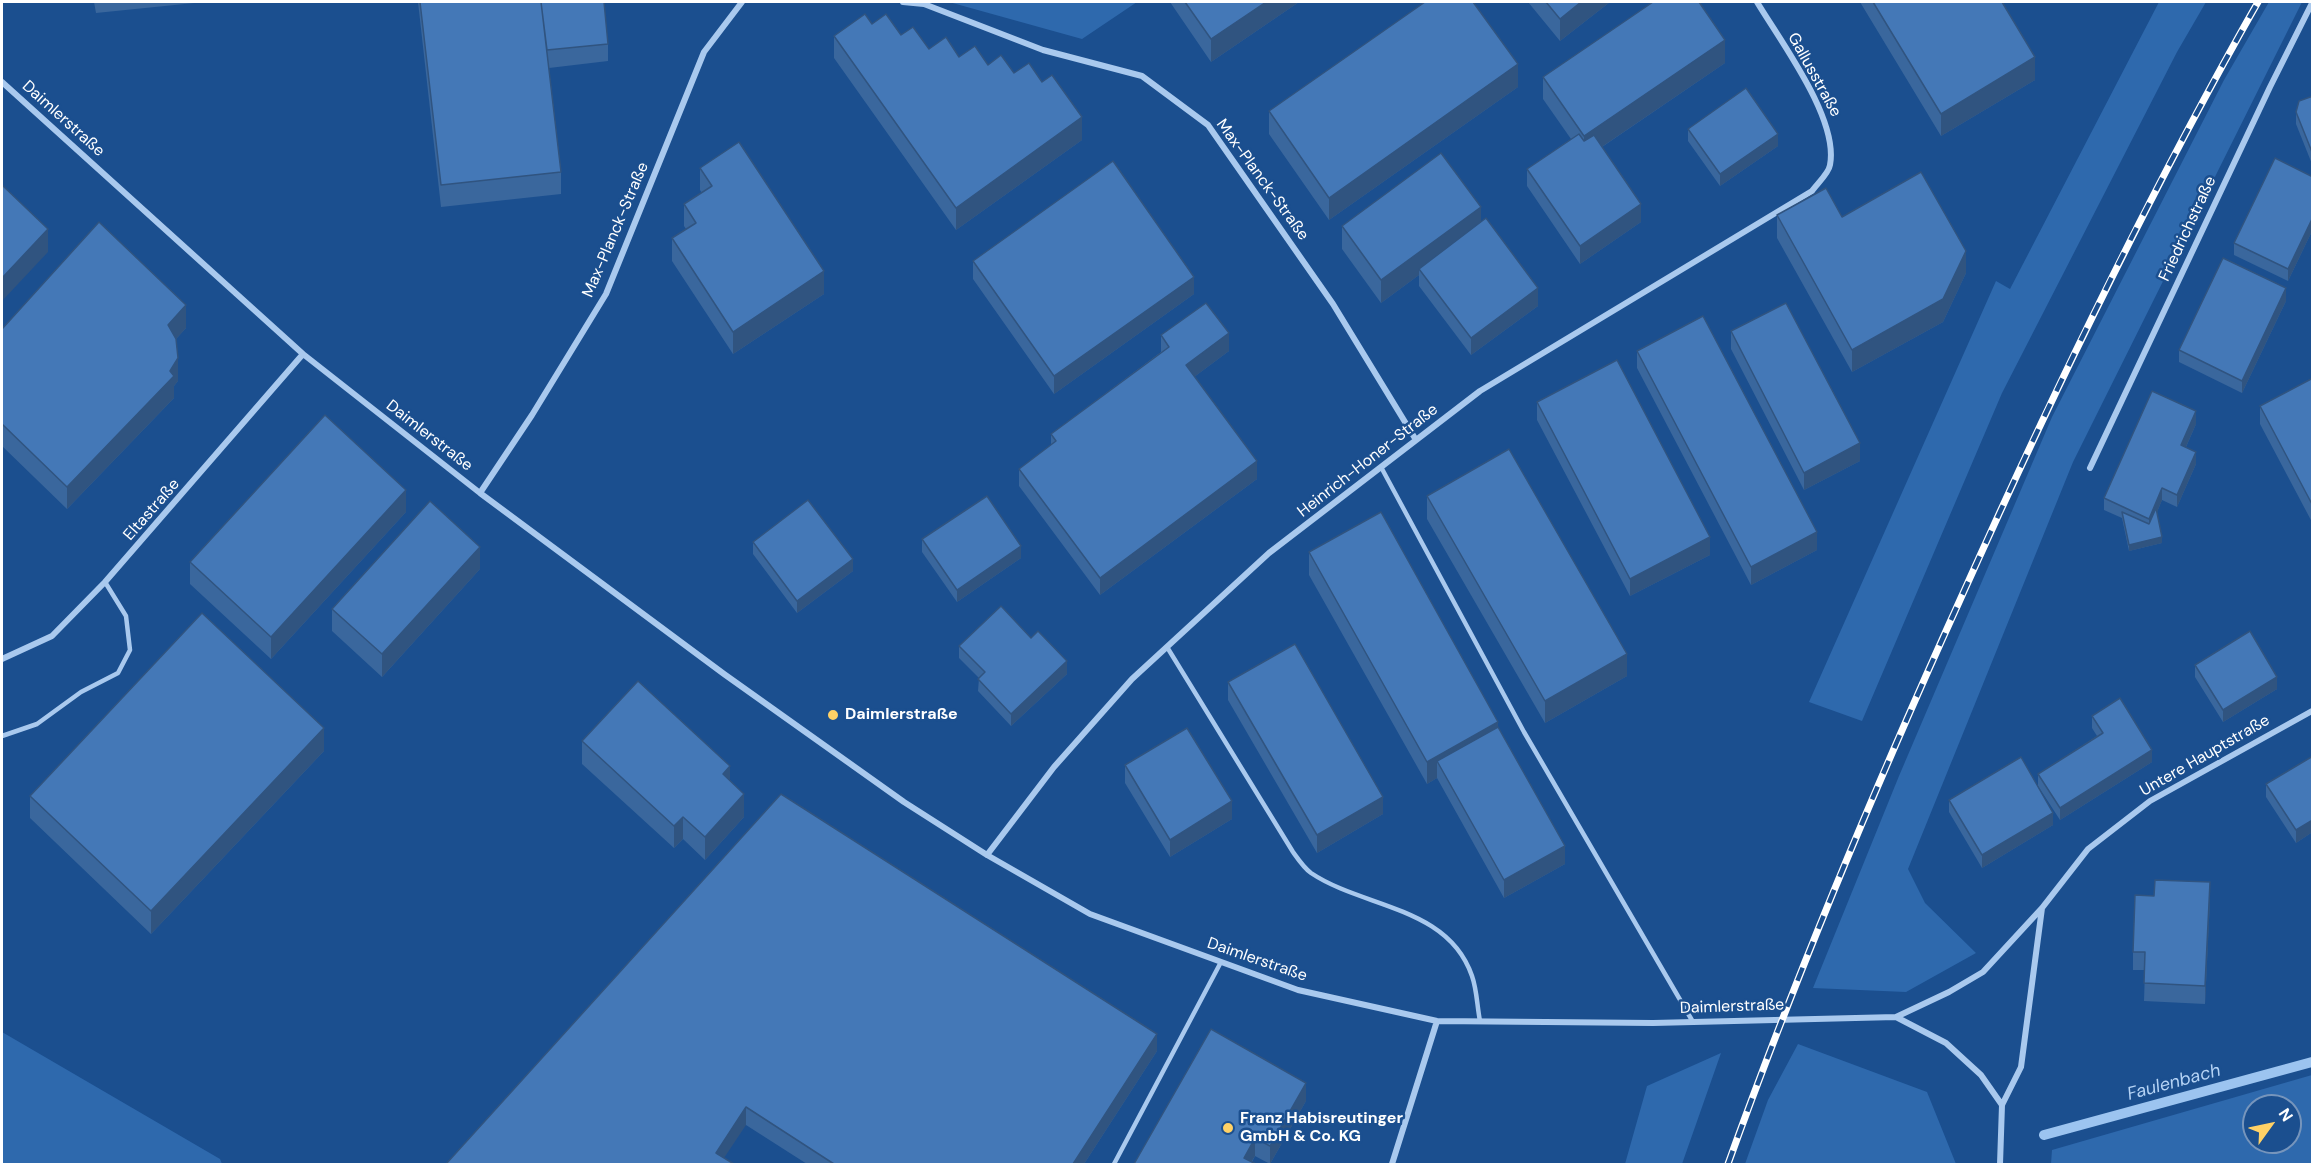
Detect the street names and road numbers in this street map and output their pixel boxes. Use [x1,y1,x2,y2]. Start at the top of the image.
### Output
street label: Gallusstraße [1783,30,1845,120]
street label: Daimlerstraße [18,77,108,161]
street label: Max-Planck-Straße [1212,116,1312,244]
street label: Max-Planck-Straße [579,160,653,300]
street label: Friedrichstraße [2155,173,2221,285]
street label: Daimlerstraße [382,396,476,476]
street label: Heinrich-Honer-Straße [1294,400,1442,522]
street label: Eltastraße [120,475,184,545]
street label: Untere Hauptstraße [2137,711,2273,801]
street label: Daimlerstraße [1205,934,1309,986]
street label: Daimlerstraße [1679,996,1785,1018]

